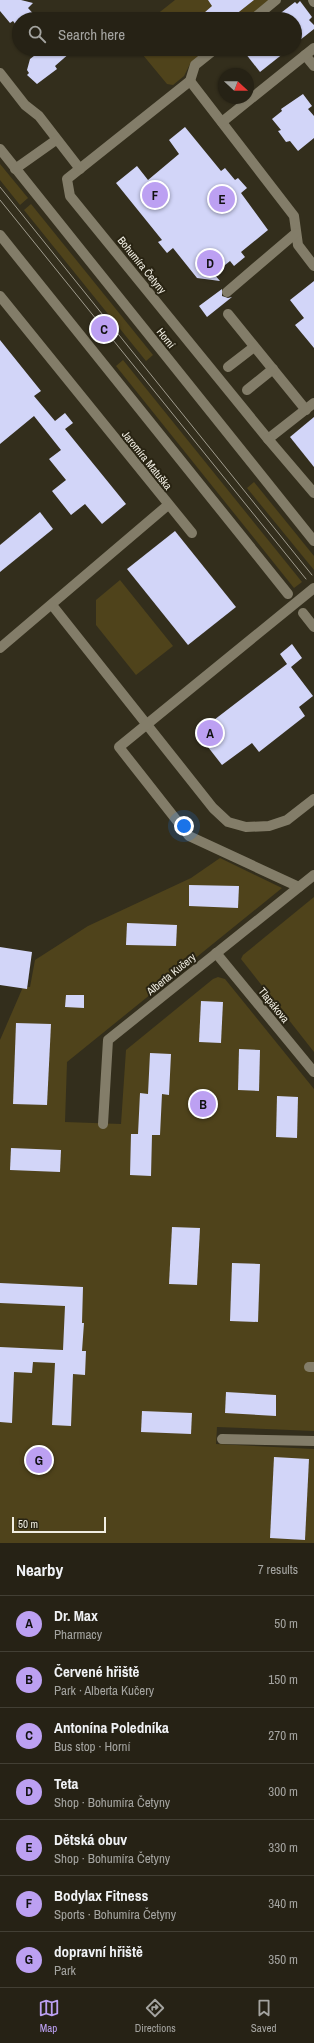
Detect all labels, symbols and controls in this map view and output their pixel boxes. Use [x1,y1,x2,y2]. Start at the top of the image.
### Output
search box [12,12,302,56]
icon: search [26,23,48,45]
text: Search here [58,24,125,45]
north arrow [218,68,254,104]
pin: F [142,180,168,210]
pin: E [209,184,235,214]
street label: Bohumíra Četyny [115,234,170,297]
pin: D [197,248,223,278]
pin: C [91,314,117,344]
street label: Horní [154,325,179,351]
street label: Jaromíra Matuška [119,428,175,492]
pin: A [197,718,223,748]
your location [174,816,194,836]
street label: Alberta Kučery [143,950,199,999]
street label: Tlapákova [255,984,293,1026]
pin: B [190,1089,216,1119]
pin: G [26,1445,52,1475]
scale bar [12,1515,106,1534]
text: 50 m [18,1517,38,1531]
text: Nearby [16,1558,63,1581]
text: 7 results [258,1561,298,1578]
text: Dr. Max [54,1605,98,1626]
text: A [25,1615,33,1632]
text: 50 m [274,1615,298,1632]
text: Pharmacy [54,1626,102,1643]
text: Červené hřiště [54,1661,139,1682]
text: B [25,1671,33,1688]
text: 150 m [268,1671,298,1688]
text: Park · Alberta Kučery [54,1682,154,1699]
text: Antonína Poledníka [54,1717,169,1738]
text: C [25,1727,33,1744]
text: 270 m [268,1727,298,1744]
text: Bus stop · Horní [54,1738,130,1755]
text: Teta [54,1773,78,1794]
text: D [25,1783,33,1800]
text: 300 m [268,1783,298,1800]
text: Shop · Bohumíra Četyny [54,1794,170,1811]
text: Dětská obuv [54,1829,127,1850]
text: E [25,1839,33,1856]
text: 330 m [268,1839,298,1856]
text: Shop · Bohumíra Četyny [54,1850,170,1867]
text: Bodylax Fitness [54,1885,148,1906]
text: F [26,1895,32,1912]
text: 340 m [268,1895,298,1912]
text: Sports · Bohumíra Četyny [54,1906,176,1923]
text: dopravní hřiště [54,1941,143,1962]
text: G [25,1951,33,1968]
text: 350 m [268,1951,298,1968]
text: Park [54,1962,76,1979]
tab: Map [38,1997,60,2035]
tab: Directions [135,1997,176,2035]
tab: Saved [251,1997,276,2035]

